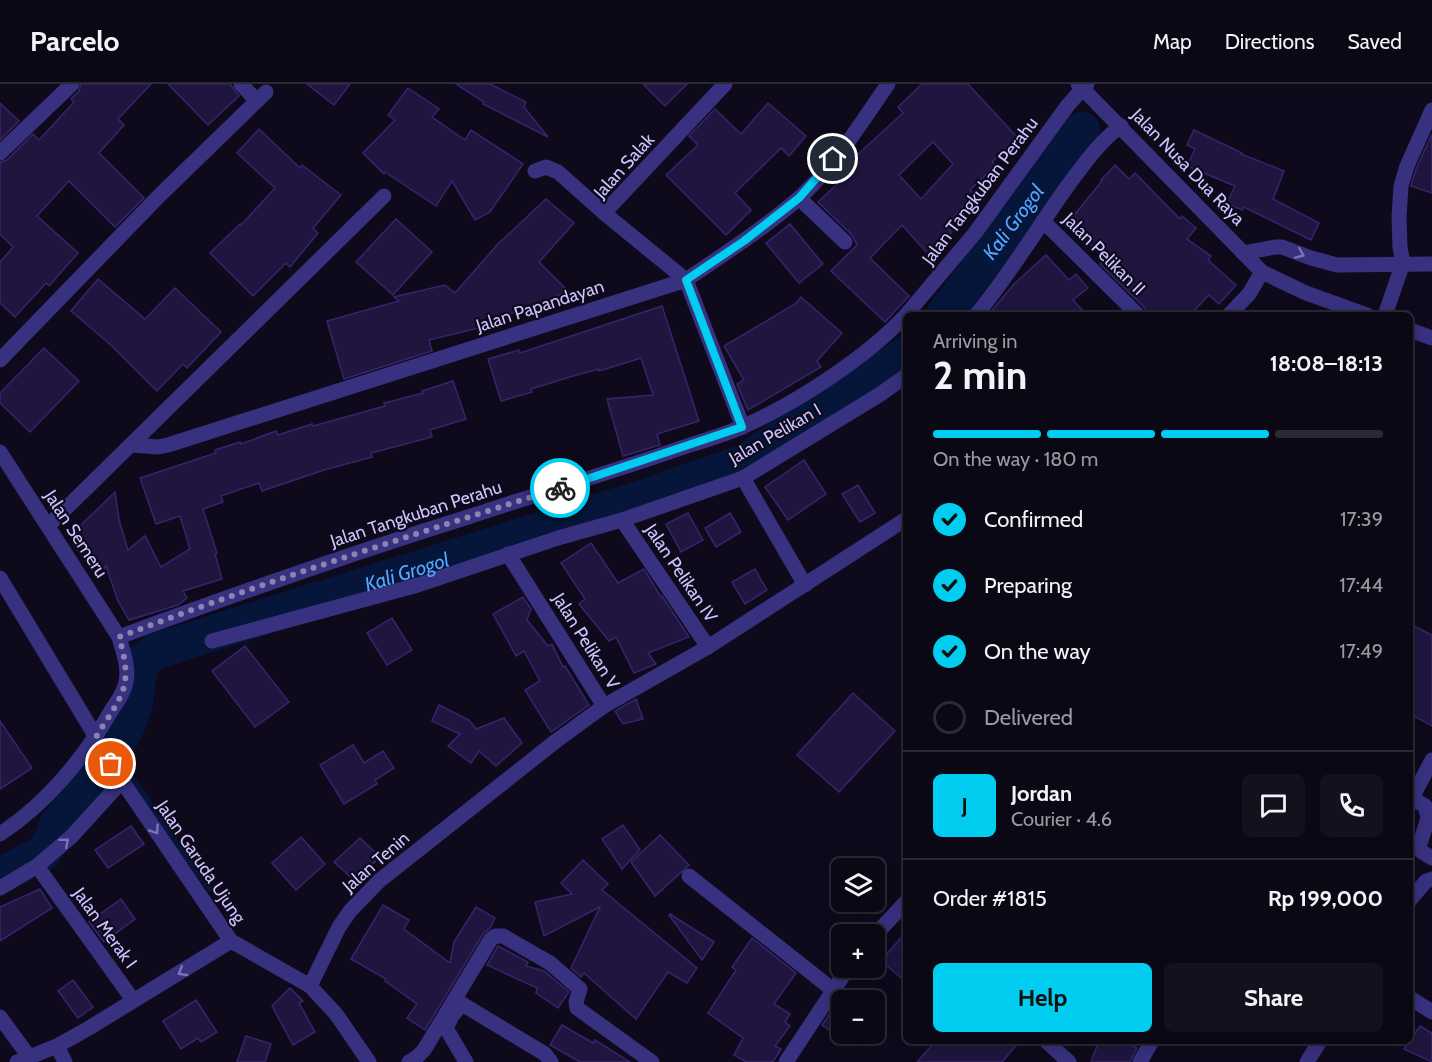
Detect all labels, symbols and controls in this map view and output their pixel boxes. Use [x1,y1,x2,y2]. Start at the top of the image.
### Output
text: Parcelo [30,24,120,58]
text: Map [1153,29,1192,54]
text: Directions [1225,29,1314,54]
text: Saved [1347,29,1402,54]
street label: Jalan Nusa Dua Raya [1126,103,1250,230]
street label: Jalan Tangkuban Perahu [917,113,1043,270]
street label: Jalan Salak [588,128,660,204]
pin [807,133,858,184]
icon: home [816,142,849,175]
water label: Kali Grogol [978,180,1049,264]
street label: Jalan Pelikan II [1058,208,1150,300]
one-way arrow [1294,247,1305,259]
street label: Jalan Papandayan [472,275,607,337]
text: Arriving in [933,329,1017,353]
text: 18:08–18:13 [1270,350,1383,377]
text: 2 min [933,351,1027,399]
street label: Jalan Pelikan I [724,399,825,470]
text: On the way · 180 m [933,447,1098,471]
courier [530,458,590,518]
icon: bike [544,472,577,505]
street label: Jalan Tangkuban Perahu [326,476,505,552]
street label: Jalan Semeru [39,485,112,582]
icon: check [933,503,966,536]
text: Confirmed [984,506,1083,533]
text: 17:39 [1340,507,1383,531]
street label: Jalan Pelikan IV [640,519,722,626]
water label: Kali Grogol [362,547,452,597]
icon: check [933,569,966,602]
text: Preparing [984,572,1072,599]
text: 17:44 [1339,573,1383,597]
street label: Jalan Pelikan V [547,588,624,693]
icon: check [933,635,966,668]
text: On the way [984,638,1091,665]
text: 17:49 [1339,639,1383,663]
text: Delivered [984,704,1073,731]
pin [85,738,136,789]
icon: bag [94,747,127,780]
button: chat [1242,774,1305,837]
button: phone [1320,774,1383,837]
text: Jordan [1011,780,1072,807]
text: J [961,792,968,819]
street label: Jalan Garuda Ujung [151,795,251,929]
text: Courier · 4.6 [1011,807,1112,831]
one-way arrow [148,823,159,834]
street label: Jalan Tenin [337,827,414,898]
one-way arrow [58,839,69,850]
map controls [831,858,885,1044]
button: layers [831,858,885,912]
street label: Jalan Merak I [68,882,142,973]
text: Order #1815 [933,885,1047,912]
text: Rp 199,000 [1268,885,1383,912]
button: + [831,924,885,978]
button: Help [933,963,1152,1032]
button: Share [1164,963,1383,1032]
one-way arrow [178,965,188,976]
button: − [831,990,885,1044]

